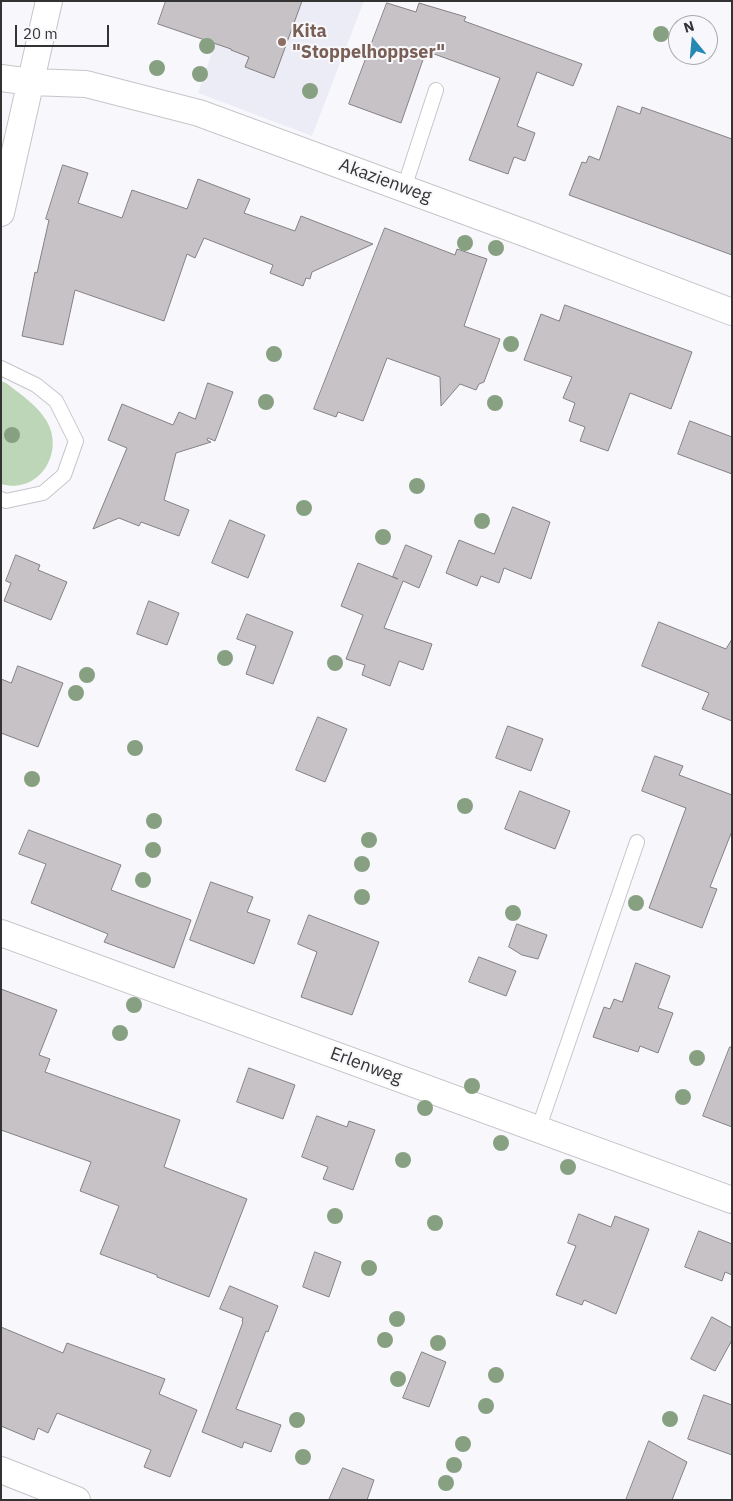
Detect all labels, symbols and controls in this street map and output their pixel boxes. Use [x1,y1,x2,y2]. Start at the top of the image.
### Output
scale bar [18,15,111,47]
north arrow [668,15,718,65]
text: N [681,17,696,37]
place label: Kita "Stoppelhoppser" [292,21,445,64]
text: 20 m [23,24,58,43]
marker: Kita "Stoppelhoppser" [276,36,288,48]
street label: Akazienweg [336,154,434,208]
street label: Erlenweg [327,1043,405,1089]

